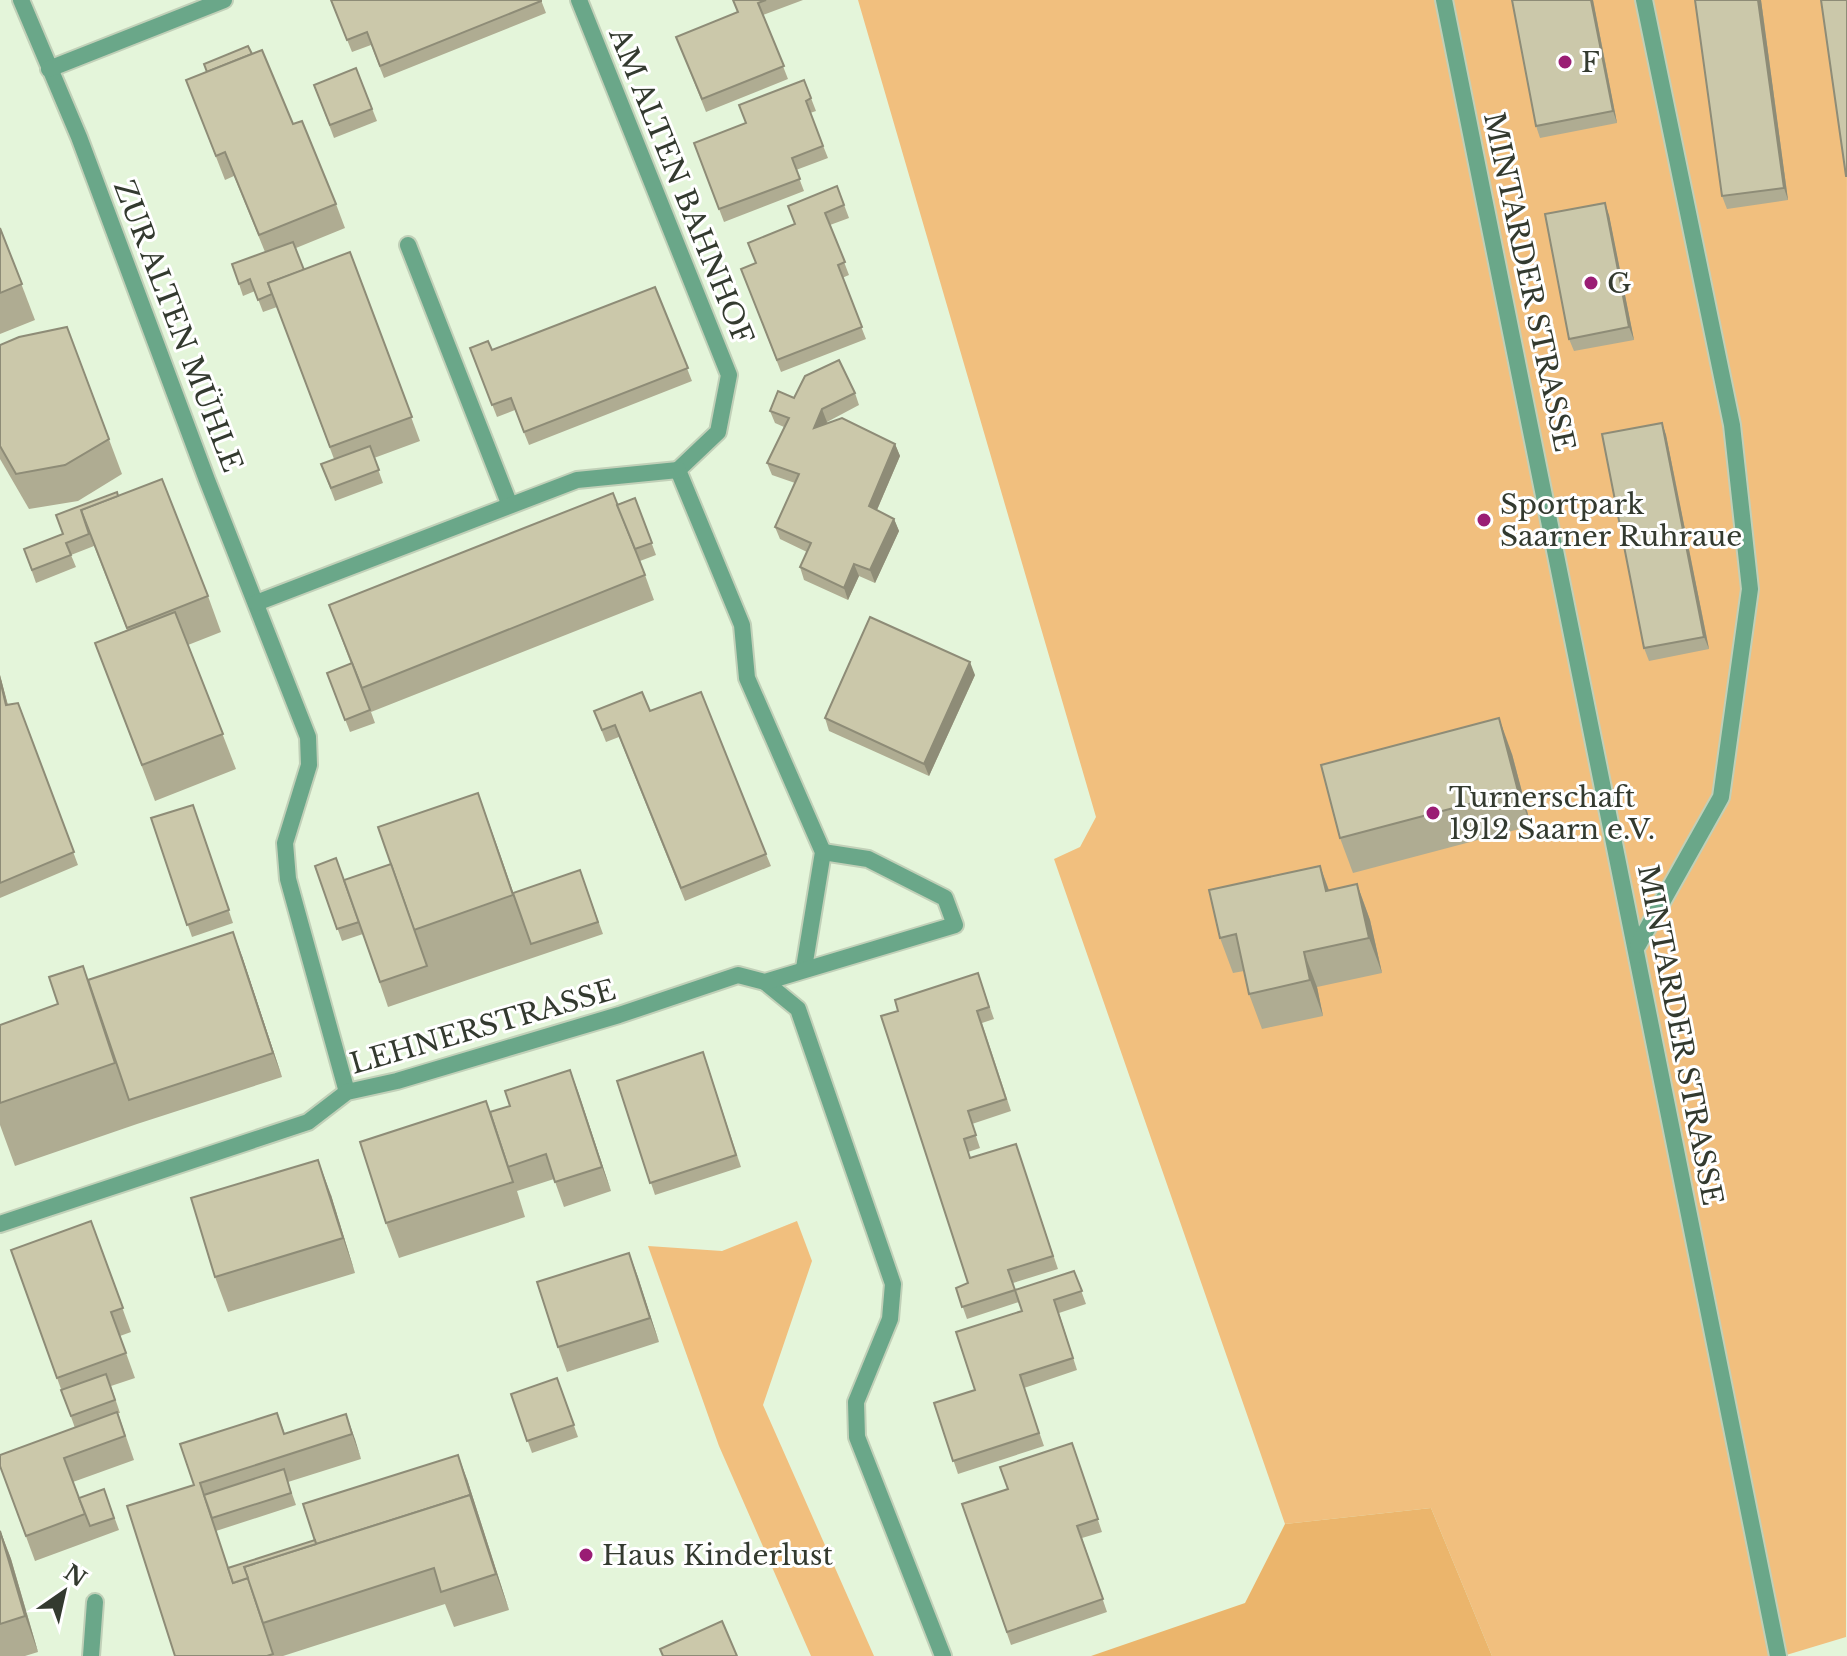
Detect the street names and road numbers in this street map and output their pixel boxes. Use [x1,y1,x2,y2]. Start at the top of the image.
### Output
street label: AM ALTEN BAHNHOF [601,22,761,350]
street label: MINTARDER STRASSE [1476,109,1582,455]
street label: ZUR ALTEN MÜHLE [106,175,250,477]
street label: MINTARDER STRASSE [1630,862,1730,1208]
street label: LEHNERSTRASSE [346,972,620,1082]

